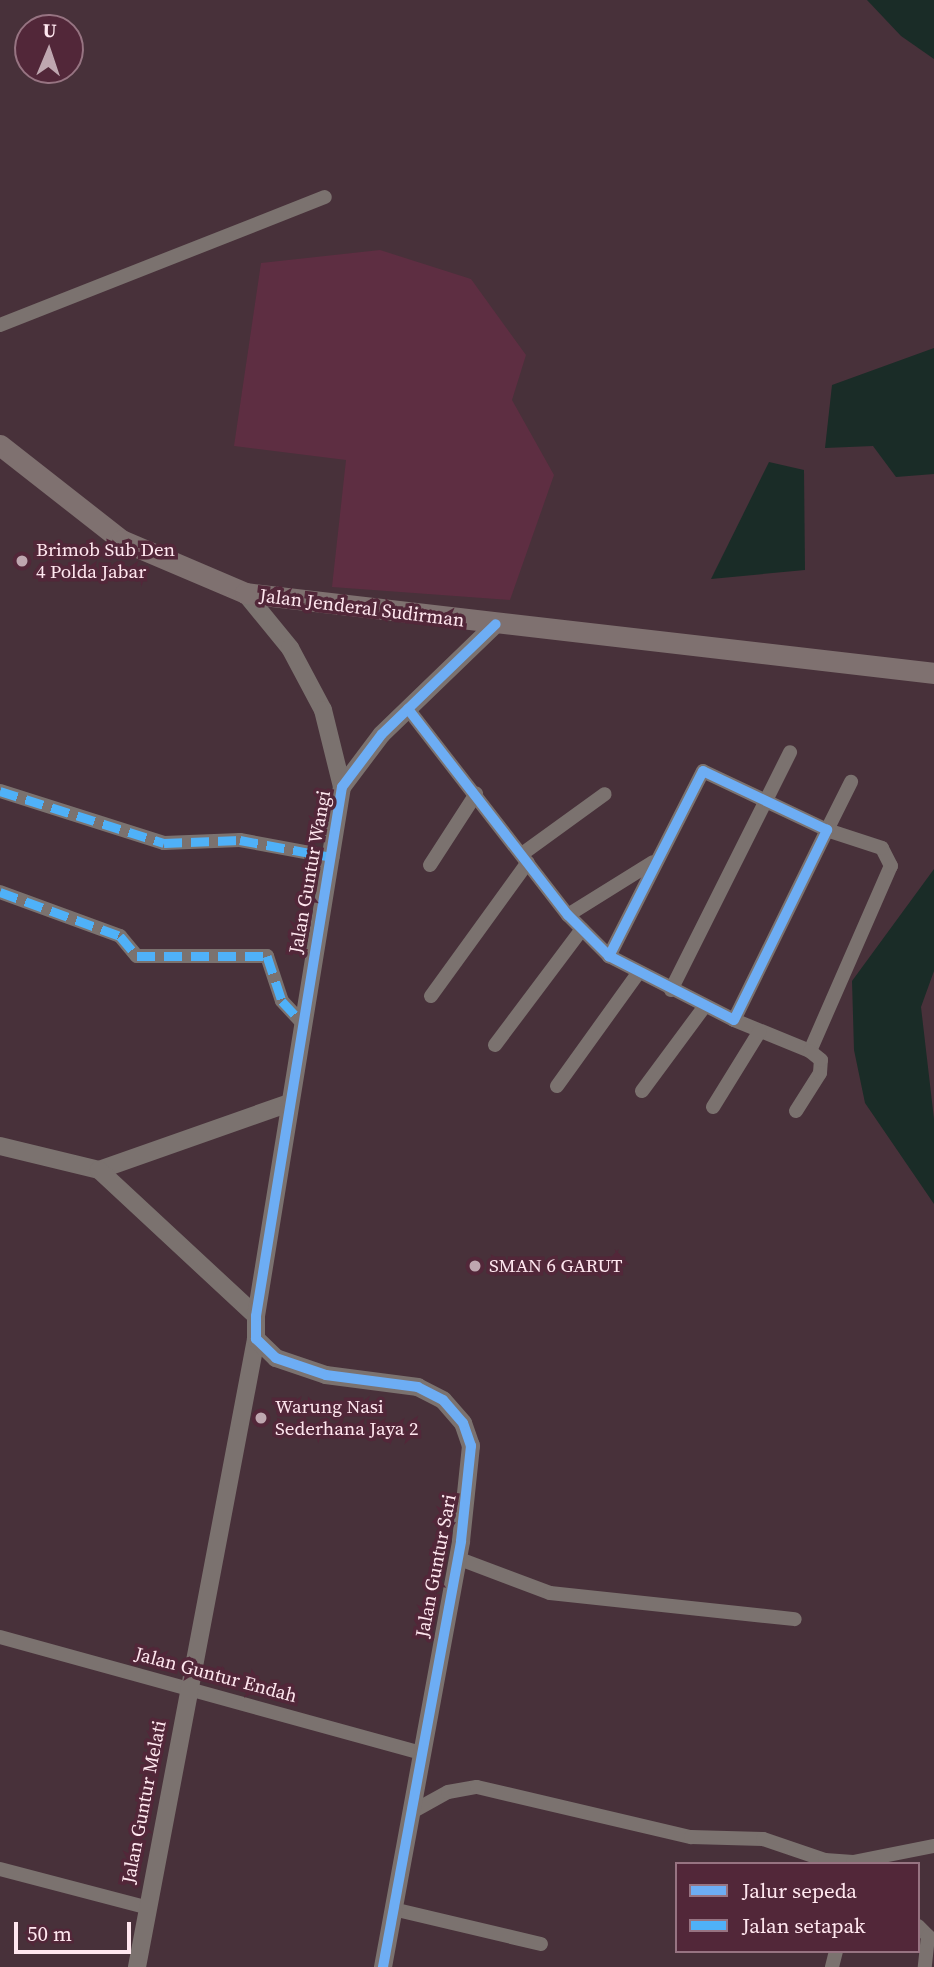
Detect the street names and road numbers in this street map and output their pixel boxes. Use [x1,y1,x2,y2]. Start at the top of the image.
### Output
street label: Jalan Jenderal Sudirman [258,584,466,632]
street label: Jalan Guntur Wangi [284,788,336,956]
street label: Jalan Guntur Sari [411,1492,461,1640]
street label: Jalan Guntur Endah [132,1642,300,1708]
street label: Jalan Guntur Melati [117,1719,171,1885]

